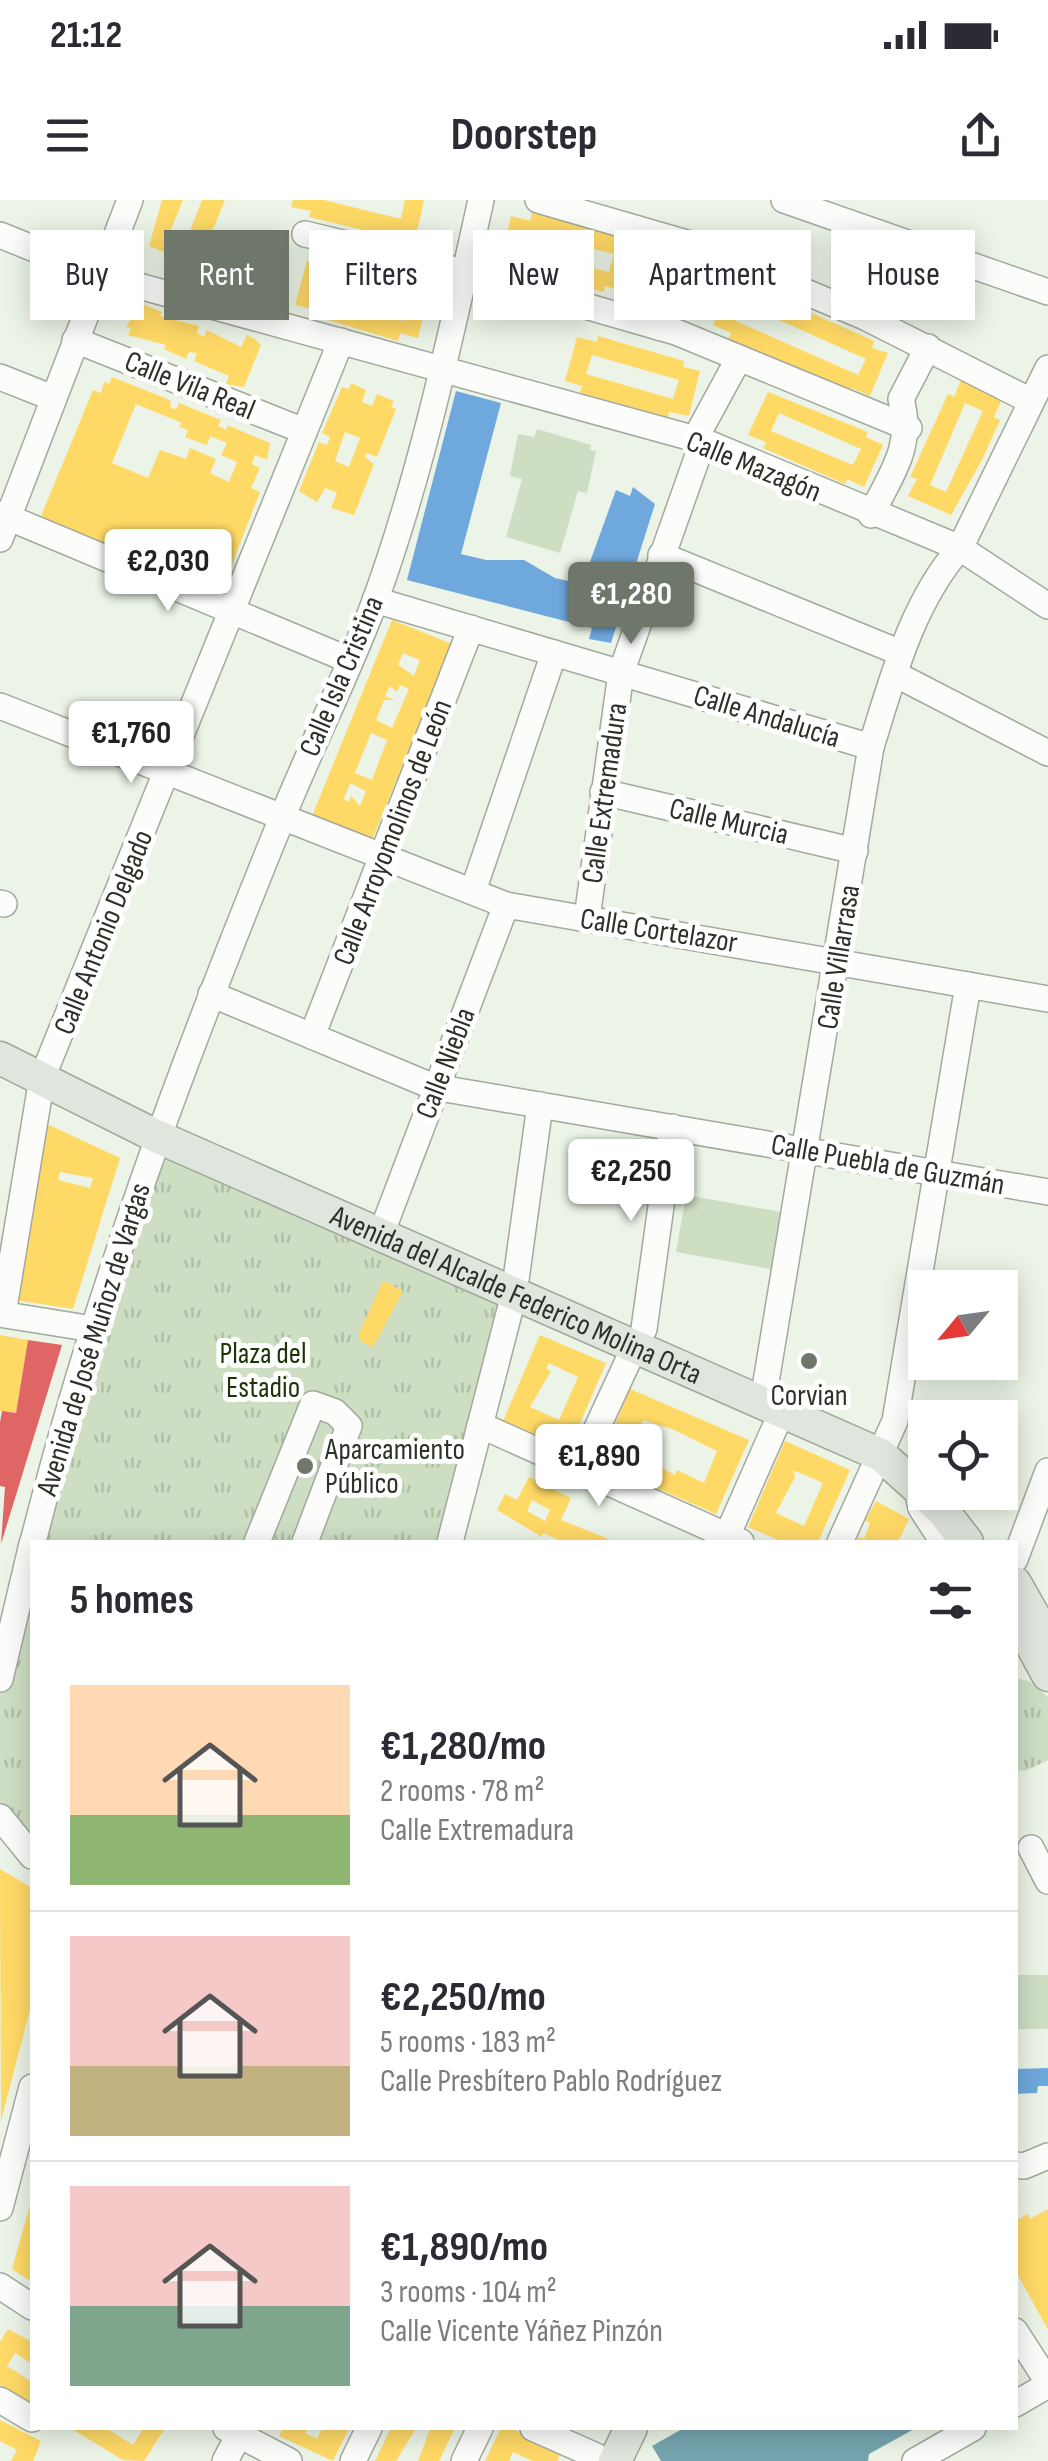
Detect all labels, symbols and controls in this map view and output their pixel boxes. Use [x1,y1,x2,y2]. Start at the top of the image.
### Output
text: 21:12 [50,13,122,58]
icon: menu [40,108,95,163]
text: Doorstep [451,108,597,163]
icon: share [953,108,1008,163]
chip: Buy [30,230,144,320]
chip: Rent [164,230,289,320]
chip: Filters [309,230,453,320]
chip: New [473,230,594,320]
chip: Apartment [614,230,811,320]
chip: House [831,230,975,320]
street label: Calle Vila Real [119,344,260,428]
street label: Calle Mazagón [681,424,826,510]
pin: €2,030 [87,529,249,614]
text: €2,030 [127,542,209,581]
pin: €1,280 [550,562,712,647]
text: €1,280 [590,575,672,614]
street label: Calle Isla Cristina [292,591,392,762]
street label: Calle Andalucía [689,678,844,756]
street label: Calle Arroyomolinos de León [326,694,460,970]
pin: €1,760 [50,701,212,786]
street label: Calle Extremadura [575,701,635,886]
text: €1,760 [91,714,171,753]
street label: Calle Murcia [666,791,792,853]
street label: Calle Antonio Delgado [46,825,161,1040]
street label: Calle Villarrasa [810,882,868,1032]
street label: Calle Cortelazor [578,901,740,961]
street label: Calle Niebla [408,1003,484,1124]
street label: Calle Puebla de Guzmán [768,1127,1007,1203]
pin: €2,250 [550,1139,712,1224]
text: €2,250 [590,1152,672,1191]
street label: Avenida de José Muñoz de Vargas [29,1179,159,1501]
street label: Avenida del Alcalde Federico Molina Orta [324,1198,707,1393]
north arrow [908,1270,1018,1380]
map controls [908,1270,1018,1510]
park label: Plaza del Estadio [219,1336,307,1406]
marker: Corvian [798,1350,820,1372]
place label: Corvian [770,1378,848,1414]
button: locate [908,1400,1018,1510]
pin: €1,890 [518,1424,680,1509]
place label: Aparcamiento Público [324,1432,465,1502]
text: €1,890 [557,1437,641,1476]
marker: Aparcamiento Público [294,1455,316,1477]
icon: filters [923,1573,978,1628]
text: 5 homes [70,1575,194,1626]
text: €1,280/mo [380,1721,546,1772]
icon: home [150,1725,270,1845]
text: 2 rooms · 78 m² [380,1772,544,1811]
text: Calle Extremadura [380,1811,574,1850]
text: €2,250/mo [380,1972,546,2023]
icon: home [150,1976,270,2096]
text: 5 rooms · 183 m² [380,2023,556,2062]
text: Calle Presbítero Pablo Rodríguez [380,2062,722,2101]
text: €1,890/mo [380,2222,548,2273]
icon: home [150,2226,270,2346]
text: 3 rooms · 104 m² [380,2273,557,2312]
text: Calle Vicente Yáñez Pinzón [380,2312,663,2351]

